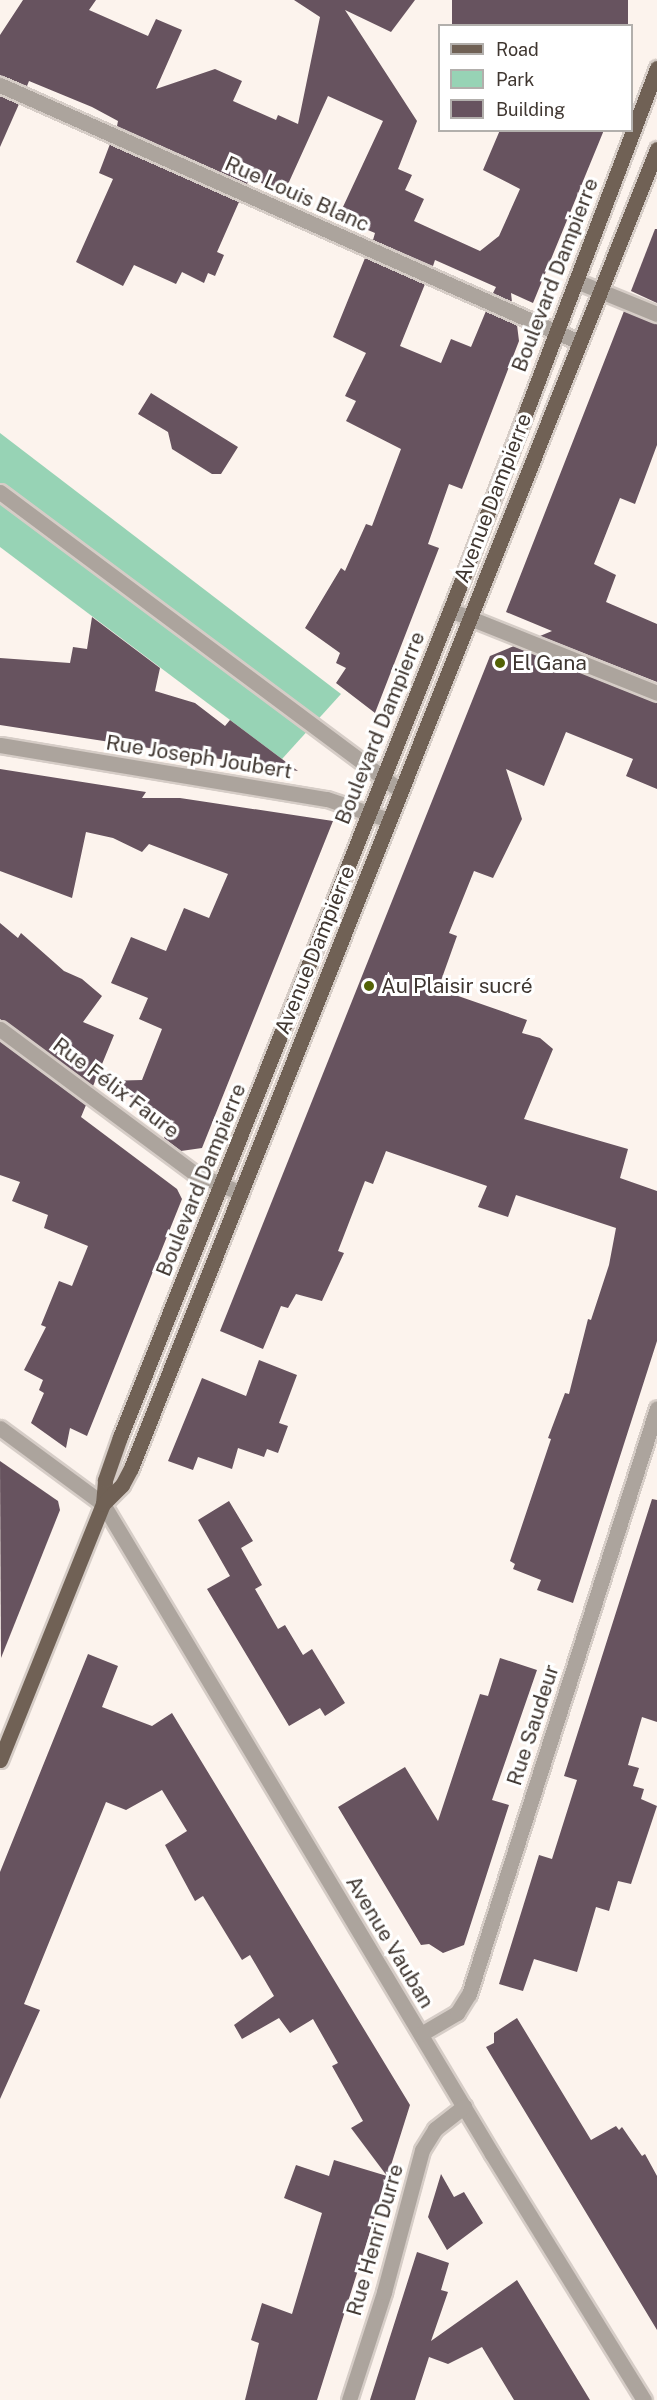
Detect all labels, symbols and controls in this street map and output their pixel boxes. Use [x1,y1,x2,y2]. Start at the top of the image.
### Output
legend [438,24,633,132]
text: Road [496,39,539,60]
text: Park [496,69,534,90]
text: Building [496,99,565,120]
street label: Rue Louis Blanc [221,151,373,237]
street label: Boulevard Dampierre [506,175,604,375]
street label: Avenue Dampierre [449,410,537,586]
street label: Boulevard Dampierre [330,628,430,828]
place label: El Gana [512,650,587,676]
marker: El Gana [493,656,507,670]
street label: Rue Joseph Joubert [104,730,294,784]
street label: Avenue Dampierre [270,862,360,1038]
place label: Au Plaisir sucré [381,973,533,999]
marker: Au Plaisir sucré [362,979,376,993]
street label: Rue Félix Faure [48,1032,184,1144]
street label: Boulevard Dampierre [151,1080,251,1280]
street label: Rue Saudeur [502,1661,564,1789]
street label: Avenue Vauban [340,1871,440,2013]
street label: Rue Henri Durre [341,2161,409,2319]

